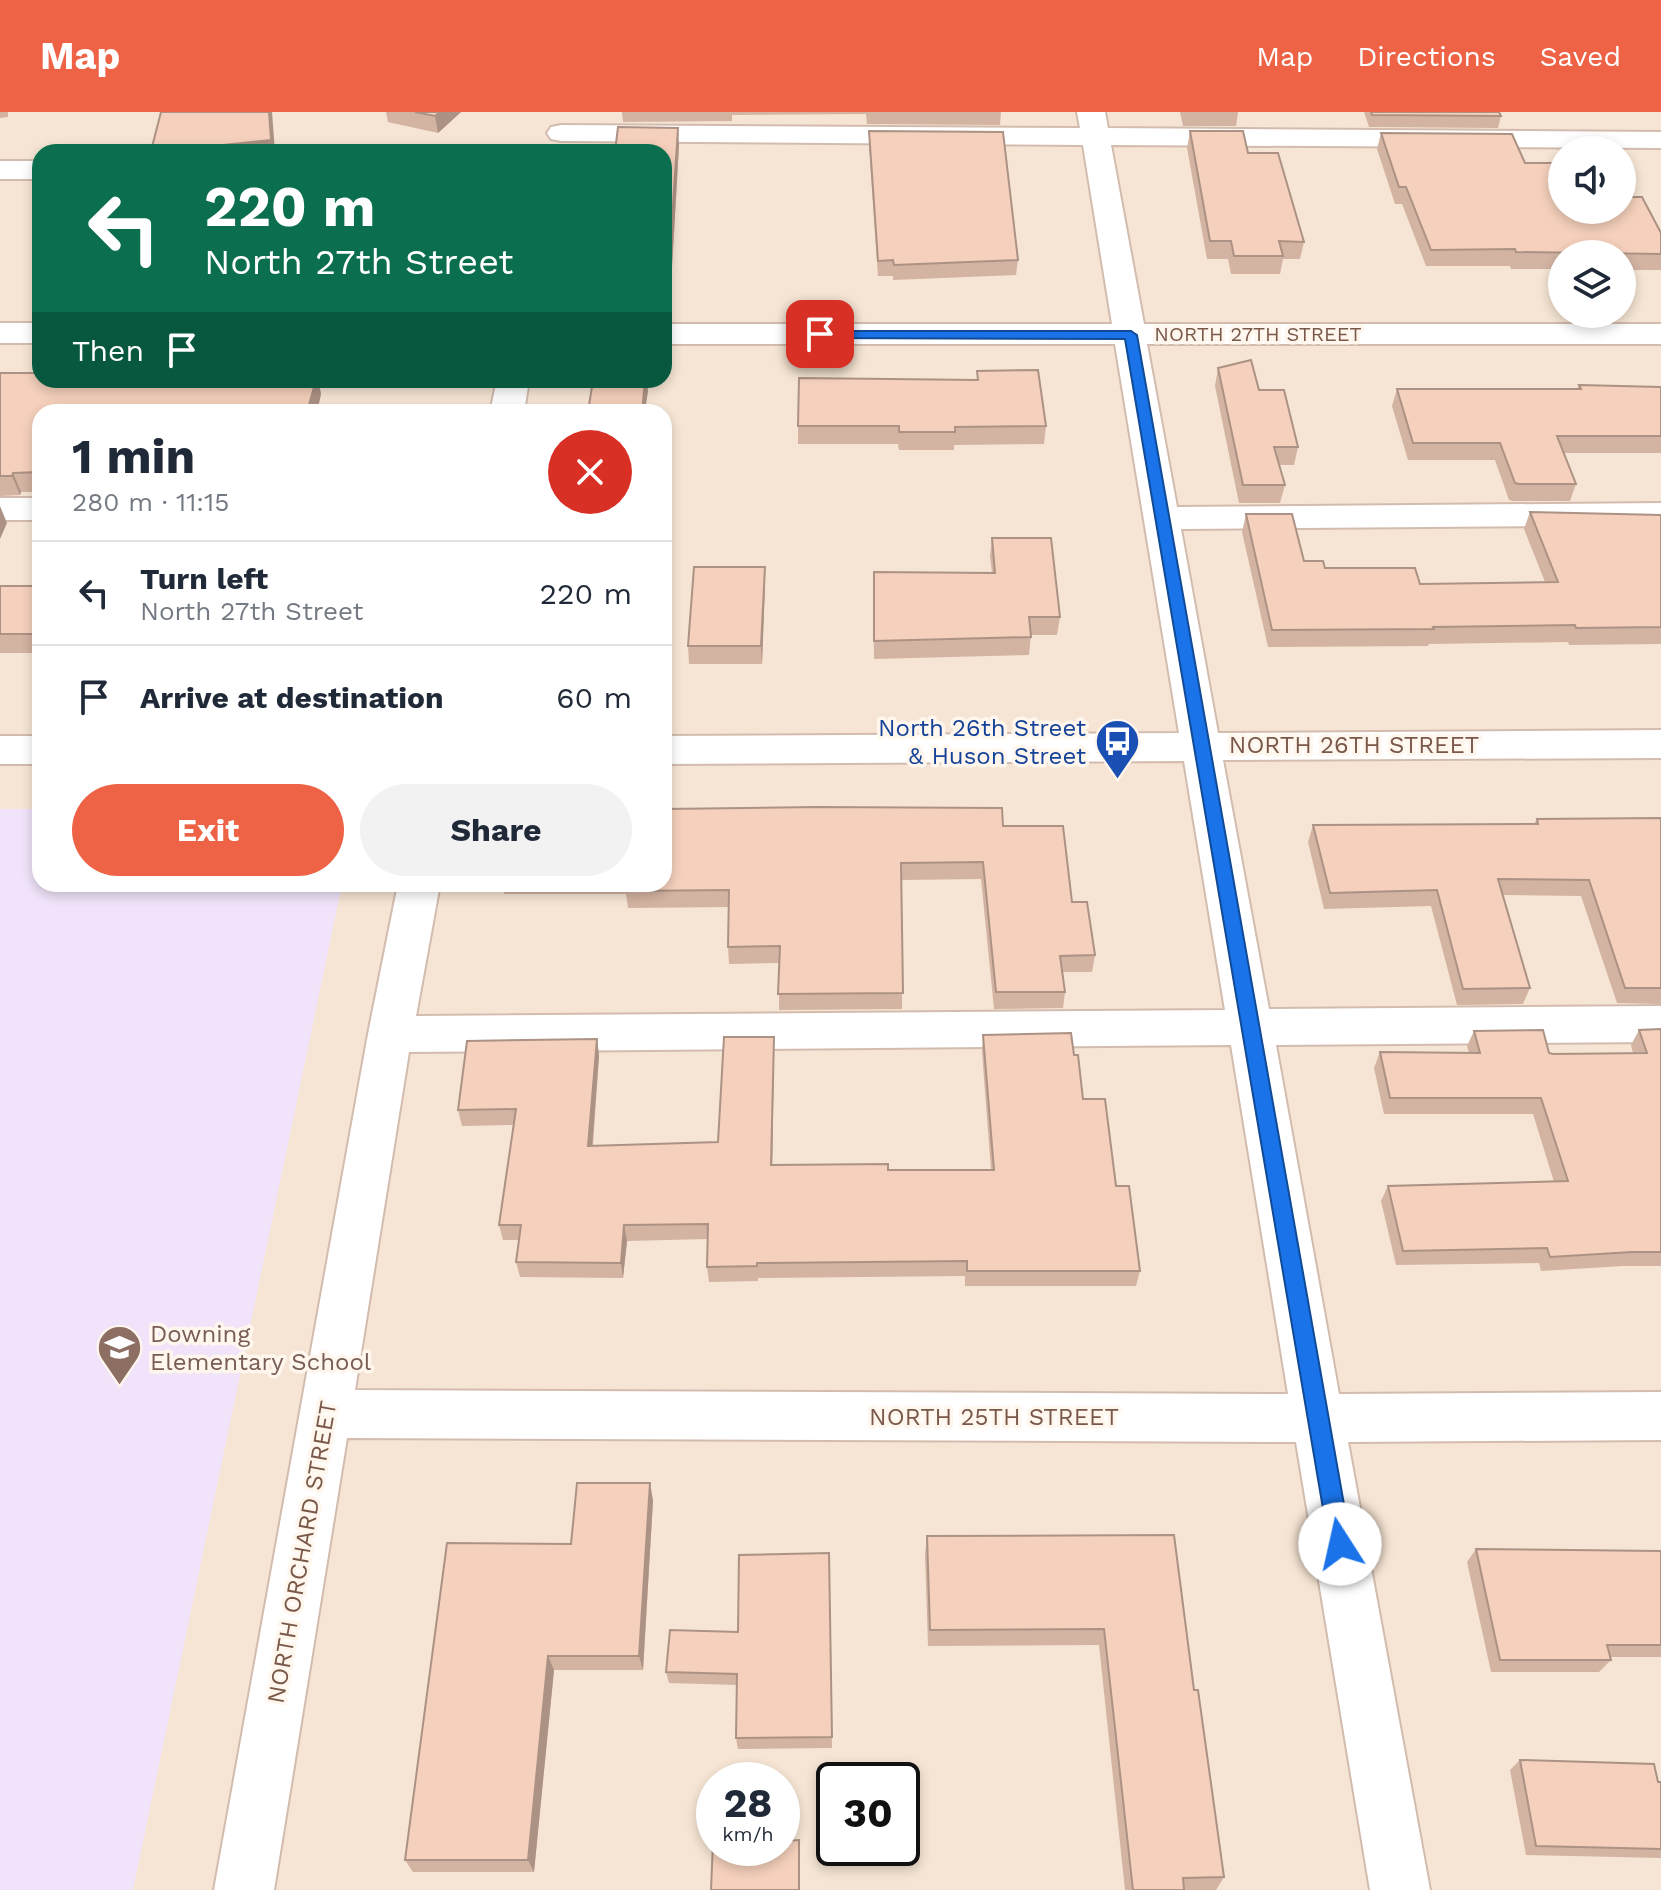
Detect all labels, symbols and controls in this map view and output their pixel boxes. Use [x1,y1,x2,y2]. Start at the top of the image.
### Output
text: Map [40,34,120,78]
text: Map [1256,40,1313,73]
text: Directions [1357,40,1496,73]
text: Saved [1540,40,1621,73]
map controls [1548,136,1636,328]
button: sound [1548,136,1636,224]
text: 220 m [204,174,376,240]
icon: left [72,176,176,280]
button: layers [1548,240,1636,328]
text: North 27th Street [204,241,513,283]
pin [786,300,854,368]
icon: arrive [798,312,842,356]
street label: NORTH 27TH STREET [1154,322,1362,346]
icon: arrive [160,328,204,372]
text: Then [72,333,144,368]
text: 1 min [72,428,195,485]
button: close [548,430,632,514]
text: 280 m · 11:15 [72,487,229,517]
text: Turn left [140,561,268,596]
icon: left [72,571,116,615]
text: 220 m [540,576,632,611]
text: North 27th Street [140,596,364,626]
icon: arrive [72,675,116,719]
text: Arrive at destination [140,680,444,715]
text: 60 m [556,680,632,715]
place label: North 26th Street & Huson Street [878,714,1086,770]
bus stop icon: North 26th Street & Huson Street [1093,718,1141,781]
street label: NORTH 26TH STREET [1229,731,1479,759]
button: Exit [72,784,344,876]
button: Share [360,784,632,876]
place label: Downing Elementary School [150,1320,372,1376]
school or university icon: Downing Elementary School [95,1324,143,1387]
street label: NORTH ORCHARD STREET [262,1399,342,1705]
street label: NORTH 25TH STREET [869,1403,1119,1431]
position arrow [1298,1502,1382,1586]
speed limit sign: 30 [816,1762,920,1866]
text: 28 [724,1780,772,1827]
text: km/h [722,1822,774,1846]

